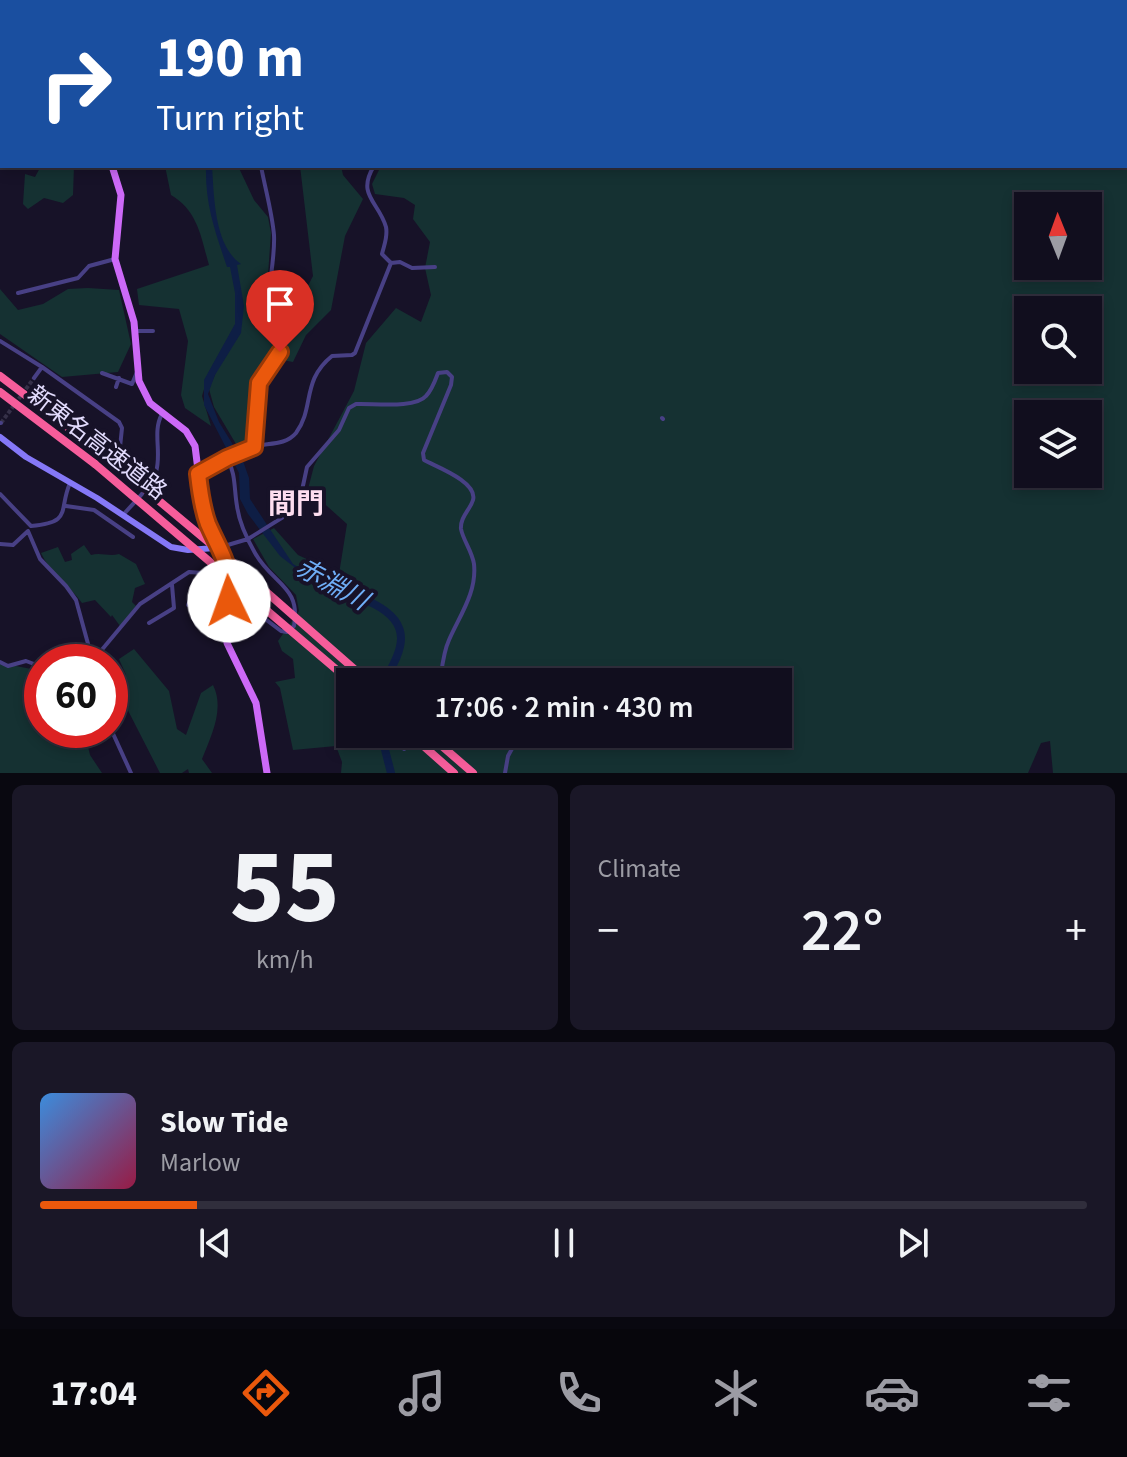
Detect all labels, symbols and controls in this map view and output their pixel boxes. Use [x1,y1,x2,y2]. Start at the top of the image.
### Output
text: 190 m [156,19,304,98]
icon: right [24,32,128,136]
text: Turn right [156,93,304,144]
north arrow [1014,192,1102,280]
map controls [1014,192,1102,488]
pin [246,270,314,352]
icon: arrive [258,282,302,326]
button: search [1014,296,1102,384]
street label: 新東名高速道路 [20,377,174,509]
button: layers [1014,400,1102,488]
district label: 間門 [268,484,324,524]
water label: 赤淵川 [289,549,378,621]
position arrow [187,559,271,643]
speed limit sign: 60 [24,644,128,748]
text: 17:06 · 2 min · 430 m [434,686,694,729]
text: 55 [230,815,340,963]
text: Climate [598,850,681,887]
text: 22° [801,889,883,974]
text: − [598,900,619,963]
text: + [1065,900,1087,963]
text: km/h [256,941,314,978]
text: Slow Tide [160,1101,289,1144]
text: Marlow [160,1144,240,1181]
icon: previous [193,1221,237,1265]
icon: pause [542,1221,586,1265]
icon: next [891,1221,935,1265]
icon: directions [238,1365,294,1421]
icon: music [394,1365,450,1421]
icon: phone [551,1365,607,1421]
icon: climate [708,1365,764,1421]
icon: car [864,1365,920,1421]
icon: filters [1021,1365,1077,1421]
text: 17:04 [50,1368,137,1419]

